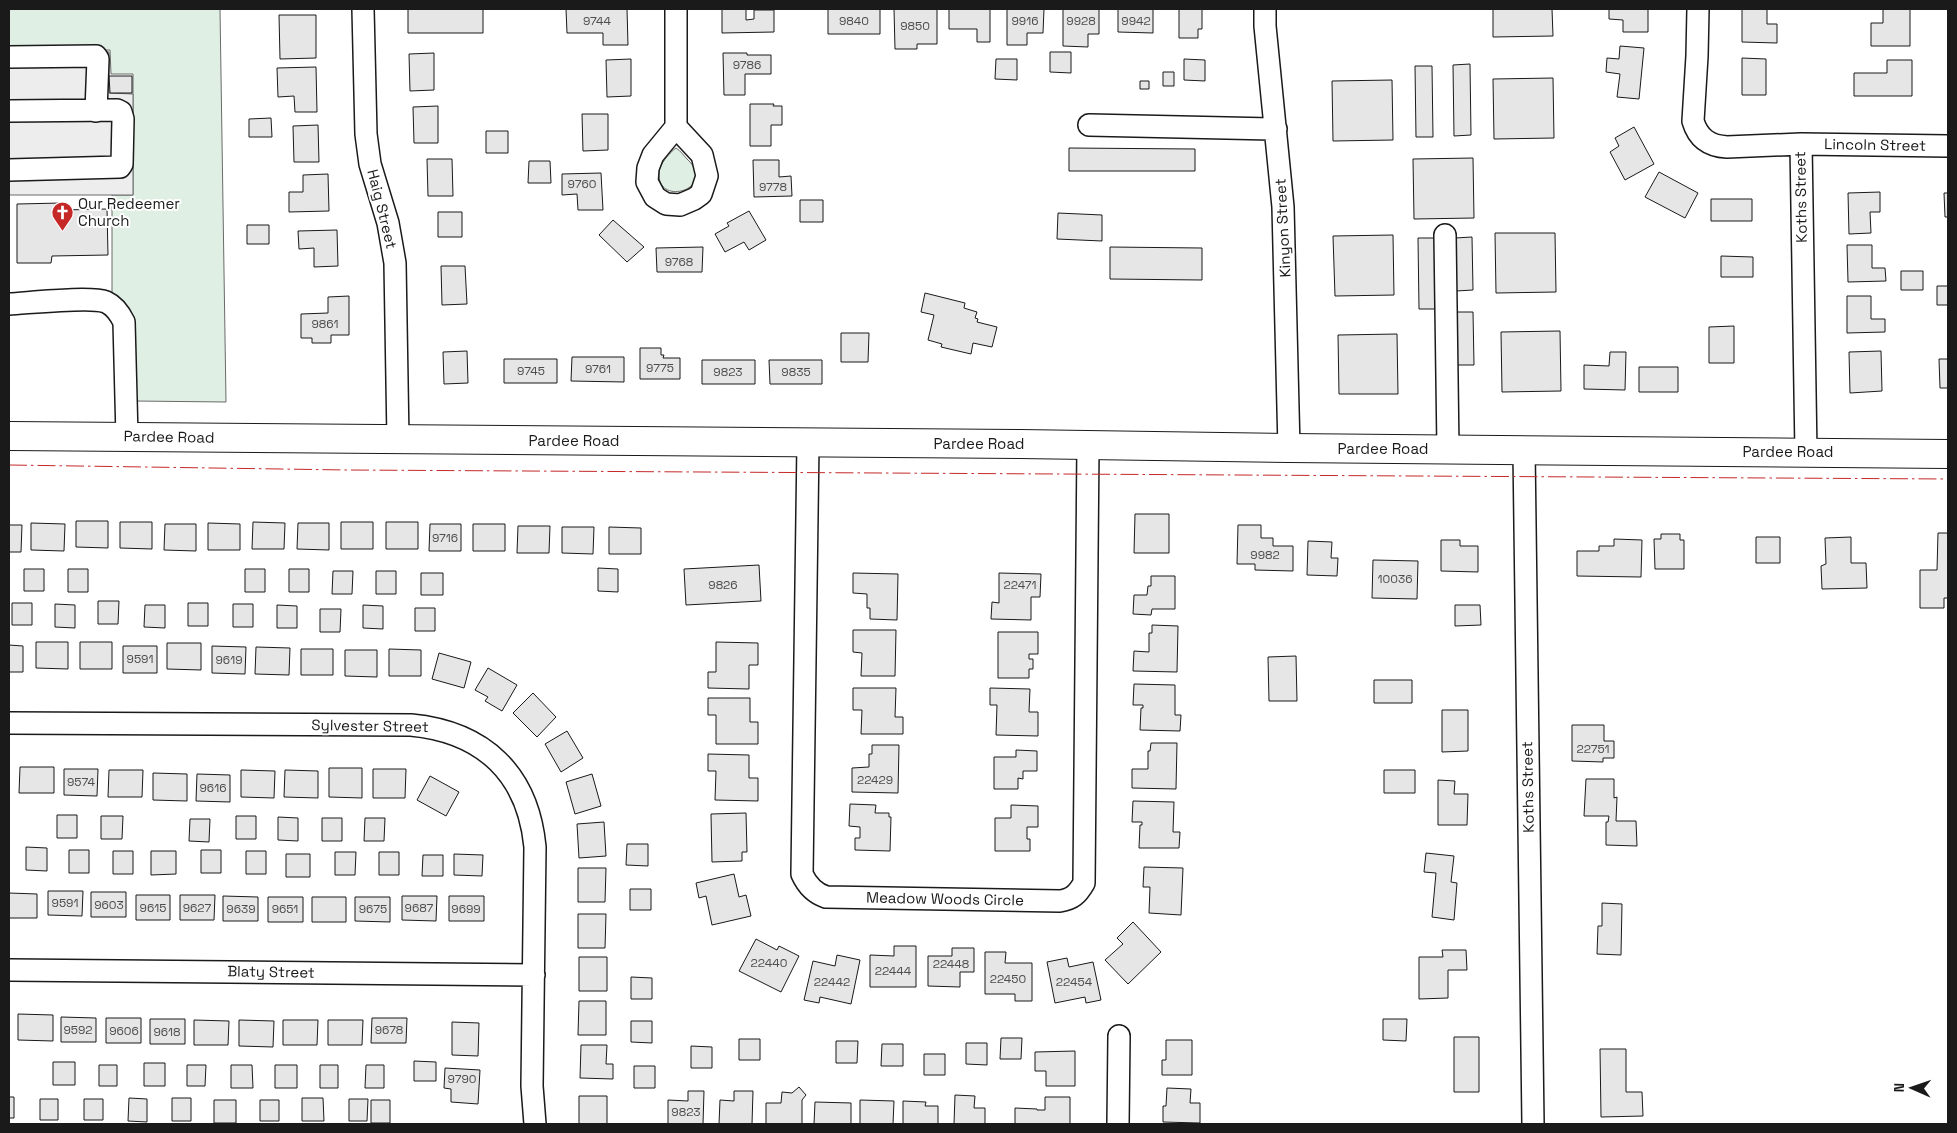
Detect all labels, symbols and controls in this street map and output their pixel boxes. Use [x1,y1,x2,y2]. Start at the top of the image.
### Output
house number: 9744 [583,13,612,29]
house number: 9840 [839,13,869,29]
house number: 9916 [1011,13,1039,29]
house number: 9928 [1066,13,1096,29]
house number: 9942 [1121,13,1151,29]
house number: 9850 [900,18,930,34]
house number: 9786 [733,57,761,73]
street label: Lincoln Street [1824,134,1926,155]
street label: Koths Street [1790,151,1811,243]
street label: Haig Street [363,167,402,251]
house number: 9760 [568,176,596,192]
street label: Kinyon Street [1270,178,1295,278]
house number: 9778 [759,179,787,195]
place label: Our Redeemer Church [78,194,180,230]
church icon: Our Redeemer Church [50,201,74,232]
house number: 9768 [665,254,693,270]
house number: 9861 [311,316,339,332]
house number: 9775 [646,360,674,376]
house number: 9761 [585,361,611,377]
house number: 9745 [517,363,545,379]
house number: 9823 [713,364,743,380]
house number: 9835 [781,364,811,380]
street label: Pardee Road [123,426,215,447]
street label: Pardee Road [529,431,619,450]
street label: Pardee Road [934,434,1024,453]
street label: Pardee Road [1338,439,1428,458]
street label: Pardee Road [1743,442,1833,461]
house number: 9716 [432,530,458,546]
house number: 9982 [1250,547,1280,563]
house number: 10036 [1378,571,1413,587]
house number: 9826 [708,577,738,593]
house number: 22471 [1004,577,1036,593]
house number: 9591 [127,651,153,667]
house number: 9619 [215,652,243,668]
street label: Sylvester Street [311,715,429,736]
street label: Koths Street [1517,741,1538,833]
house number: 22751 [1576,741,1610,757]
house number: 22429 [857,772,893,788]
house number: 9574 [67,774,95,790]
house number: 9616 [199,780,227,796]
street label: Meadow Woods Circle [866,888,1024,909]
house number: 9591 [52,895,78,911]
house number: 9603 [94,897,124,913]
house number: 9615 [140,900,166,916]
house number: 9627 [183,900,212,916]
house number: 9687 [405,900,434,916]
house number: 9639 [226,901,256,917]
house number: 9651 [272,901,298,917]
house number: 9675 [359,901,387,917]
house number: 9699 [451,901,481,917]
house number: 22440 [751,955,787,971]
house number: 22448 [933,956,969,972]
street label: Blaty Street [227,961,315,982]
house number: 22444 [875,963,912,979]
house number: 22450 [990,971,1026,987]
house number: 22442 [814,974,850,990]
house number: 22454 [1056,974,1093,990]
house number: 9592 [63,1022,93,1038]
house number: 9678 [375,1022,403,1038]
house number: 9606 [109,1023,139,1039]
house number: 9618 [153,1024,181,1040]
north arrow [1887,1063,1937,1113]
house number: 9790 [448,1071,476,1087]
text: N [1890,1083,1908,1093]
house number: 9823 [671,1104,701,1120]

